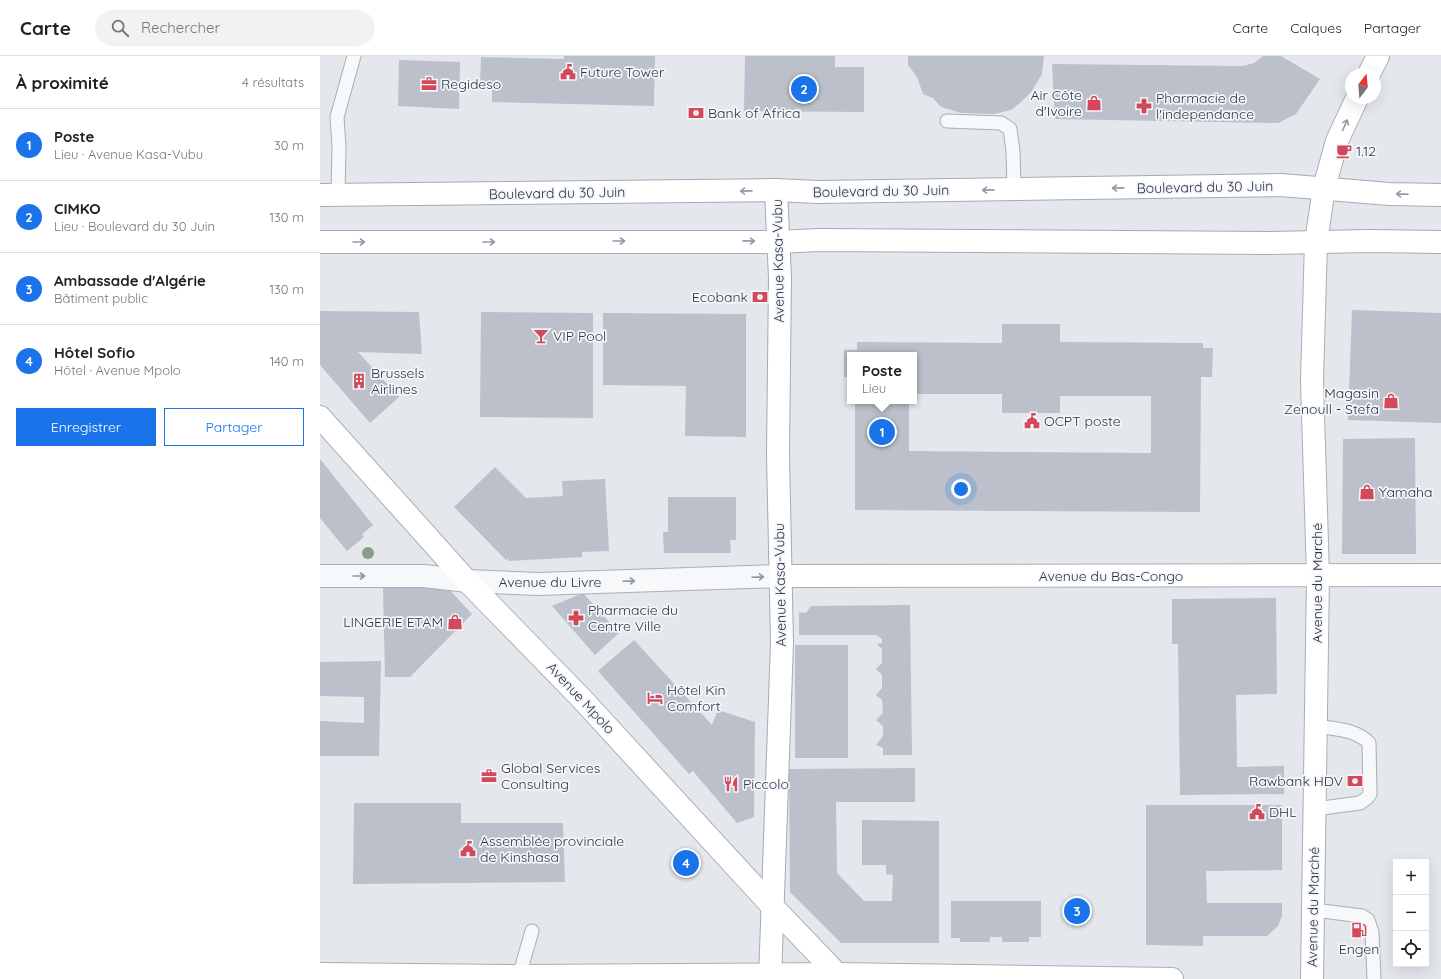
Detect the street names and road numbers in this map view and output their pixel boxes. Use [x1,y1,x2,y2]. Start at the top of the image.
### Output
street label: Boulevard du 30 Juin [1136,177,1274,197]
street label: Boulevard du 30 Juin [812,181,950,201]
street label: Boulevard du 30 Juin [488,183,626,203]
street label: Avenue Kasa-Vubu [768,199,788,323]
street label: Avenue Kasa-Vubu [770,523,790,647]
street label: Avenue du Marché [1308,523,1326,643]
street label: Avenue du Bas-Congo [1039,567,1183,585]
street label: Avenue du Livre [498,573,602,591]
street label: Avenue Mpolo [543,658,619,738]
street label: Avenue du Marché [1303,847,1323,967]

